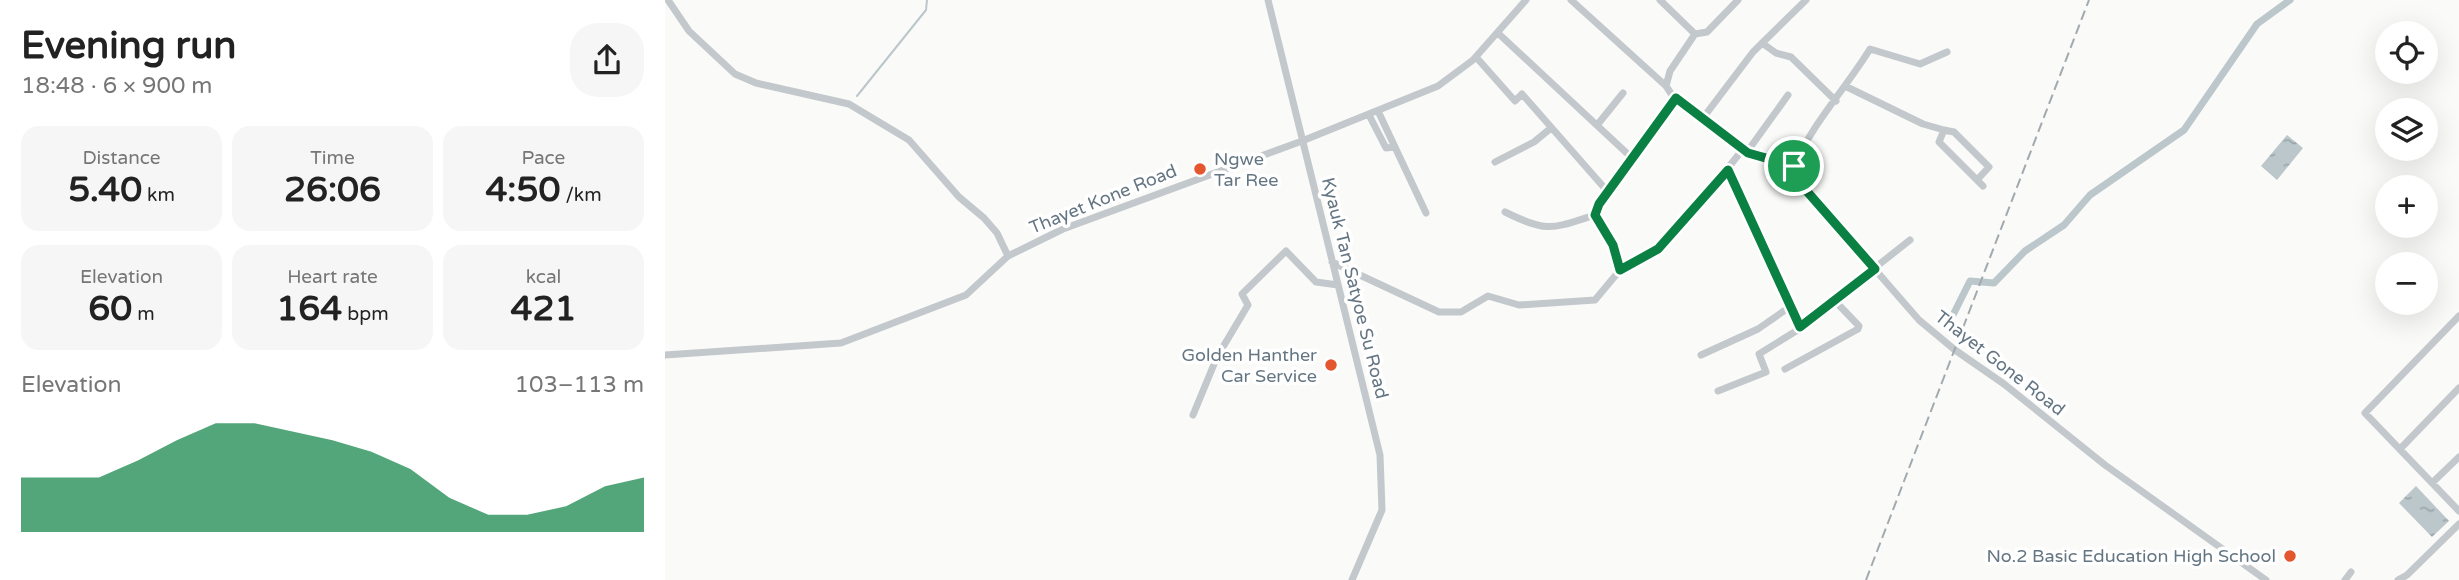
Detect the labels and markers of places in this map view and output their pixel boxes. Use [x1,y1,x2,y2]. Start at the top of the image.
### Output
pin [1764,136,1824,196]
place label: Ngwe Tar Ree [1214,148,1278,191]
marker: Ngwe Tar Ree [1192,161,1208,177]
place label: Golden Hanther Car Service [1181,344,1317,387]
marker: Golden Hanther Car Service [1323,357,1339,373]
place label: No.2 Basic Education High School [1986,545,2276,567]
marker: No.2 Basic Education High School [2282,548,2298,564]

